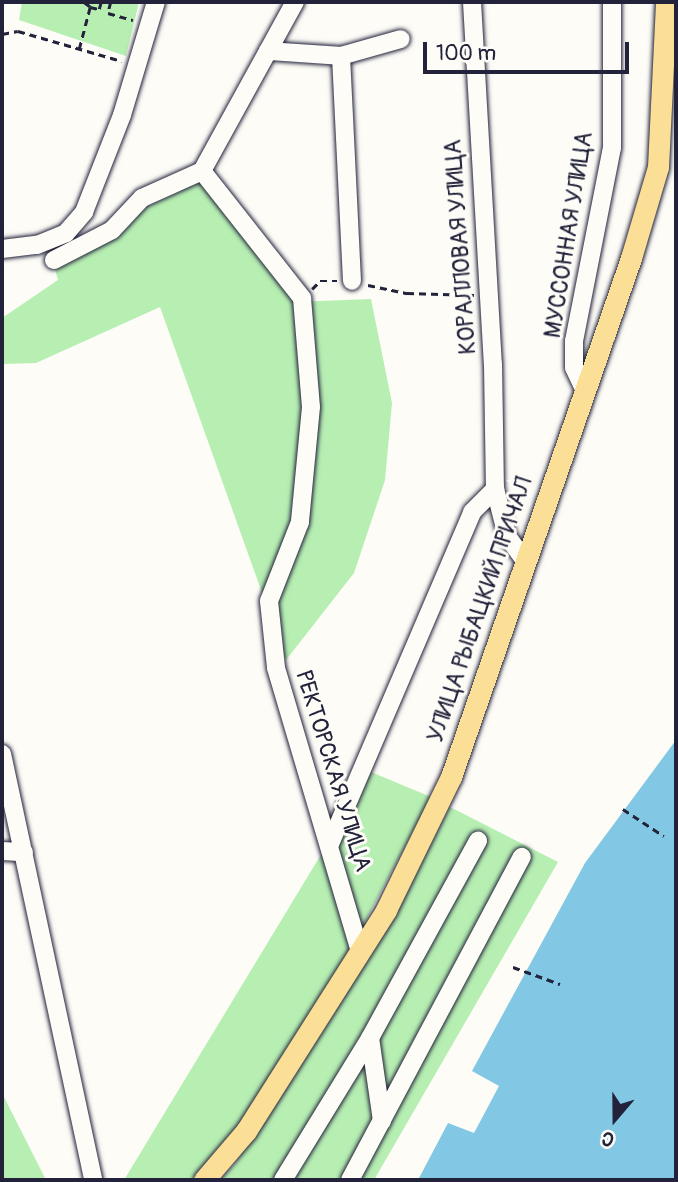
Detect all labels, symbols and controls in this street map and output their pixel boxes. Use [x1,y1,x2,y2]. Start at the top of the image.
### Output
scale bar [426,28,632,72]
text: 100 m [436,40,496,67]
street label: МУССОННАЯ УЛИЦА [539,130,599,340]
street label: КОРАЛЛОВАЯ УЛИЦА [440,139,482,355]
street label: УЛИЦА РЫБАЦКИЙ ПРИЧАЛ [422,474,538,746]
street label: РЕКТОРСКАЯ УЛИЦА [289,667,377,875]
north arrow [580,1084,650,1154]
text: С [598,1125,617,1152]

